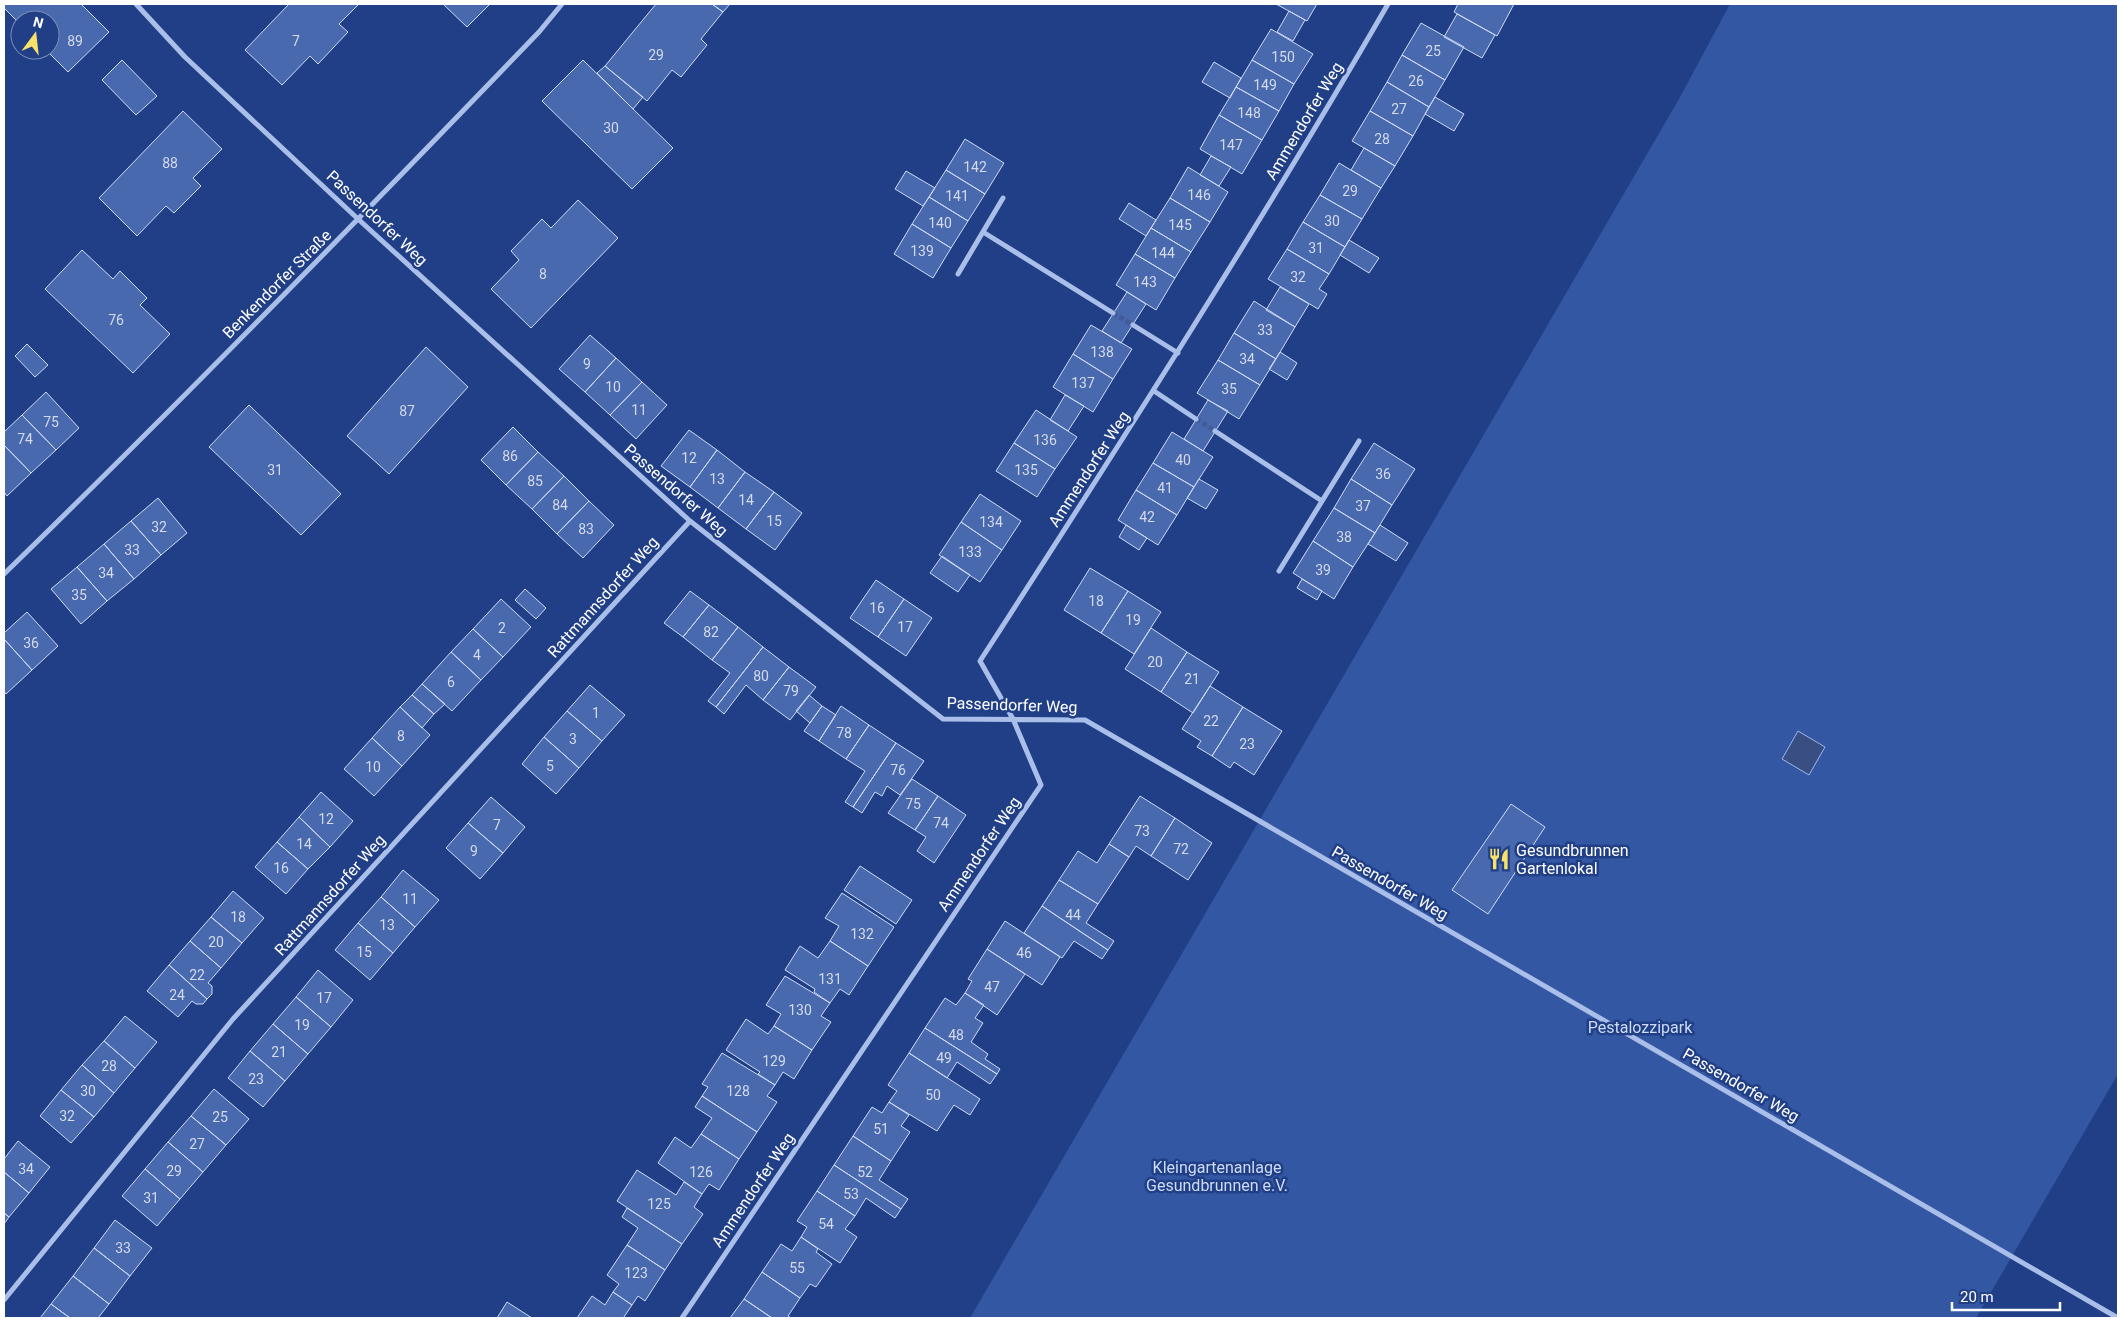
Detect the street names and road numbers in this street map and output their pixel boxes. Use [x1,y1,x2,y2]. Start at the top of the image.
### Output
street label: Ammendorfer Weg [1261,59,1347,183]
street label: Passendorfer Weg [323,166,431,270]
street label: Benkendorfer Straße [219,226,335,342]
street label: Ammendorfer Weg [1044,408,1134,530]
street label: Passendorfer Weg [620,440,732,540]
street label: Rattmannsdorfer Weg [544,533,662,661]
street label: Passendorfer Weg [946,693,1078,717]
street label: Ammendorfer Weg [934,793,1024,915]
street label: Rattmannsdorfer Weg [271,831,389,959]
street label: Passendorfer Weg [1329,842,1451,924]
street label: Passendorfer Weg [1680,1044,1802,1126]
street label: Ammendorfer Weg [708,1129,798,1251]

